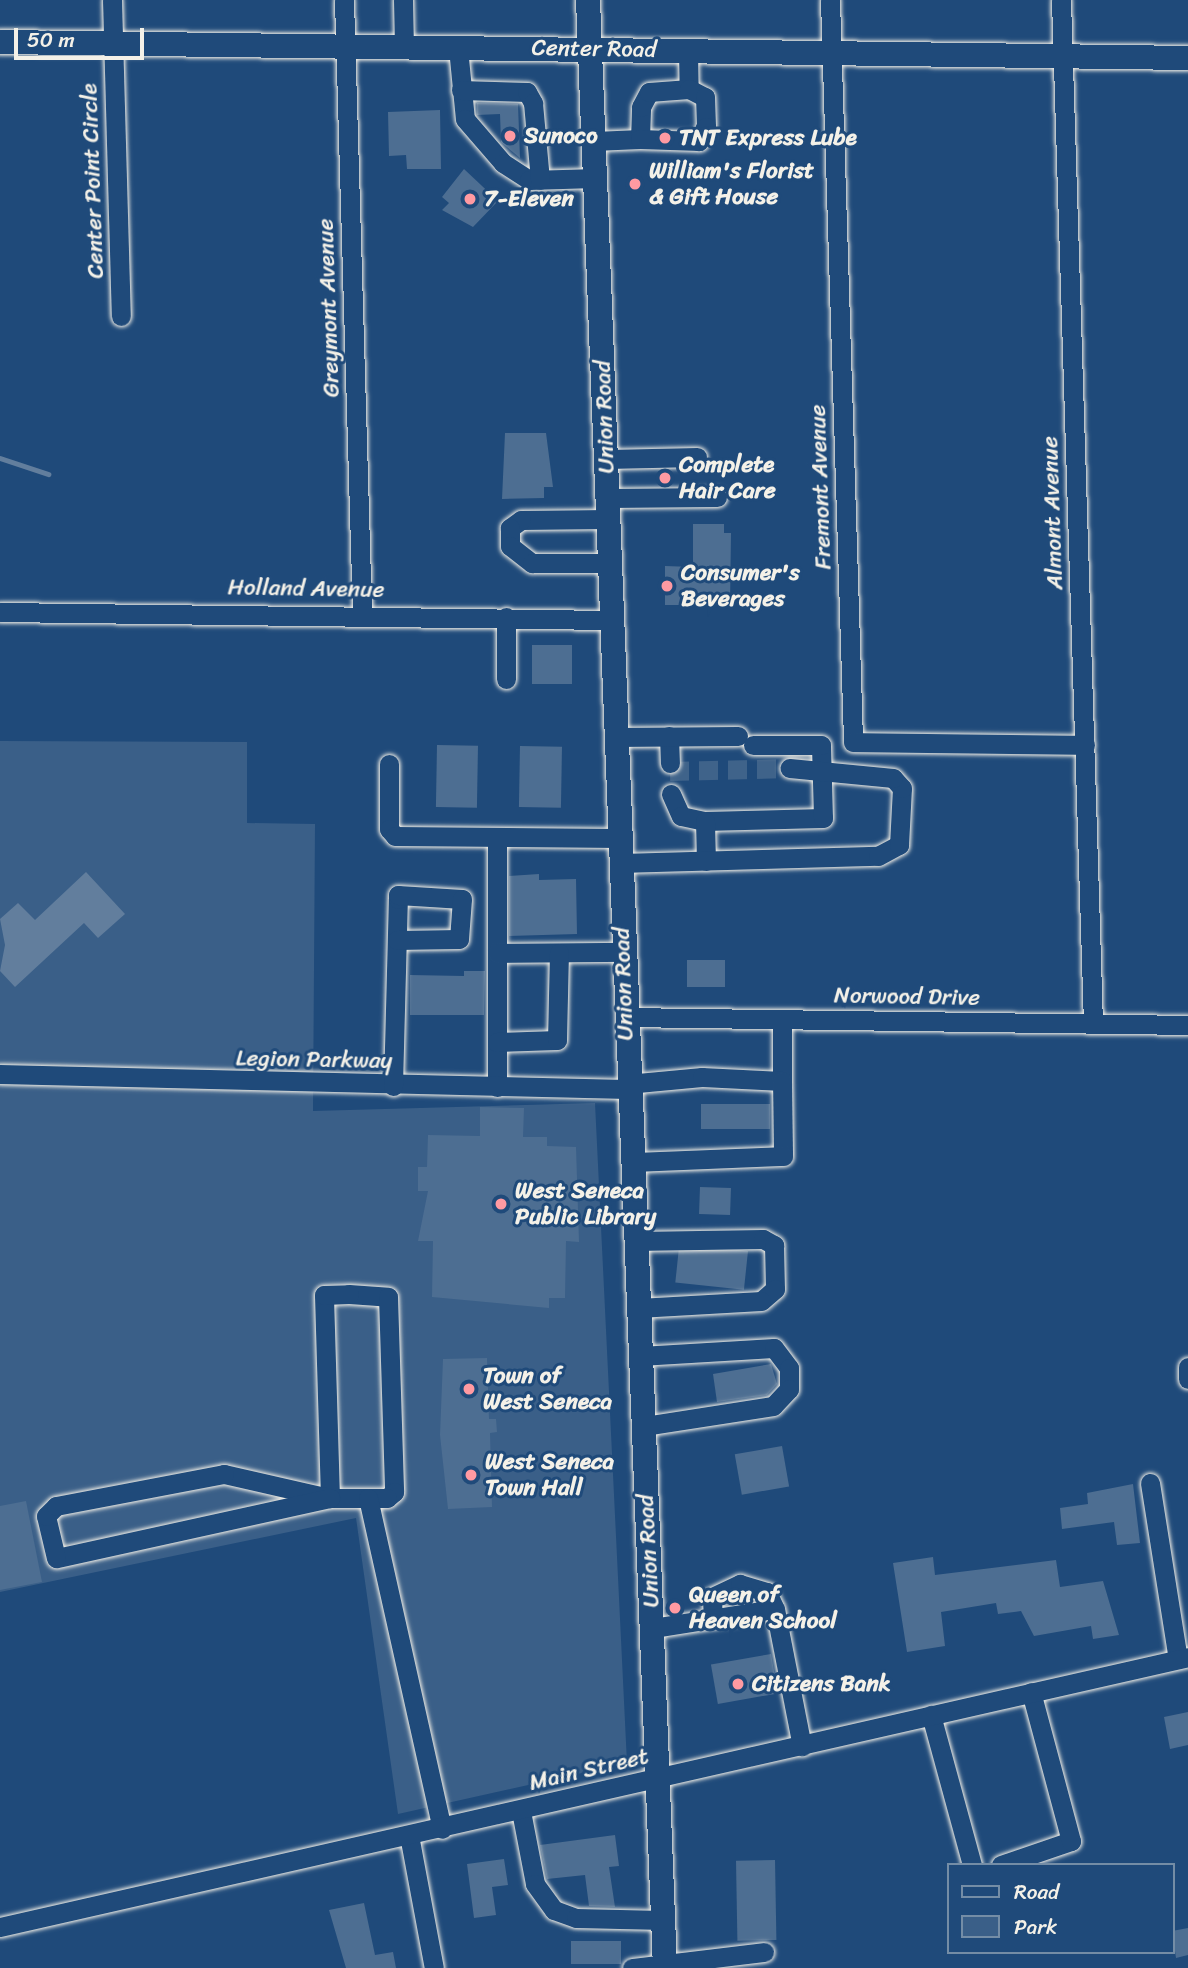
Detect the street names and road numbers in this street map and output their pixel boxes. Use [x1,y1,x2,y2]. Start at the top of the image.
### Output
street label: Center Road [531,34,657,64]
street label: Center Point Circle [76,82,110,280]
street label: Greymont Avenue [312,218,346,398]
street label: Union Road [589,360,621,474]
street label: Fremont Avenue [804,404,838,570]
street label: Almont Avenue [1037,436,1069,590]
street label: Holland Avenue [227,574,385,604]
street label: Union Road [608,927,640,1041]
street label: Norwood Drive [834,982,980,1012]
street label: Legion Parkway [235,1045,393,1075]
street label: Union Road [632,1494,666,1608]
street label: Main Street [527,1743,651,1797]

